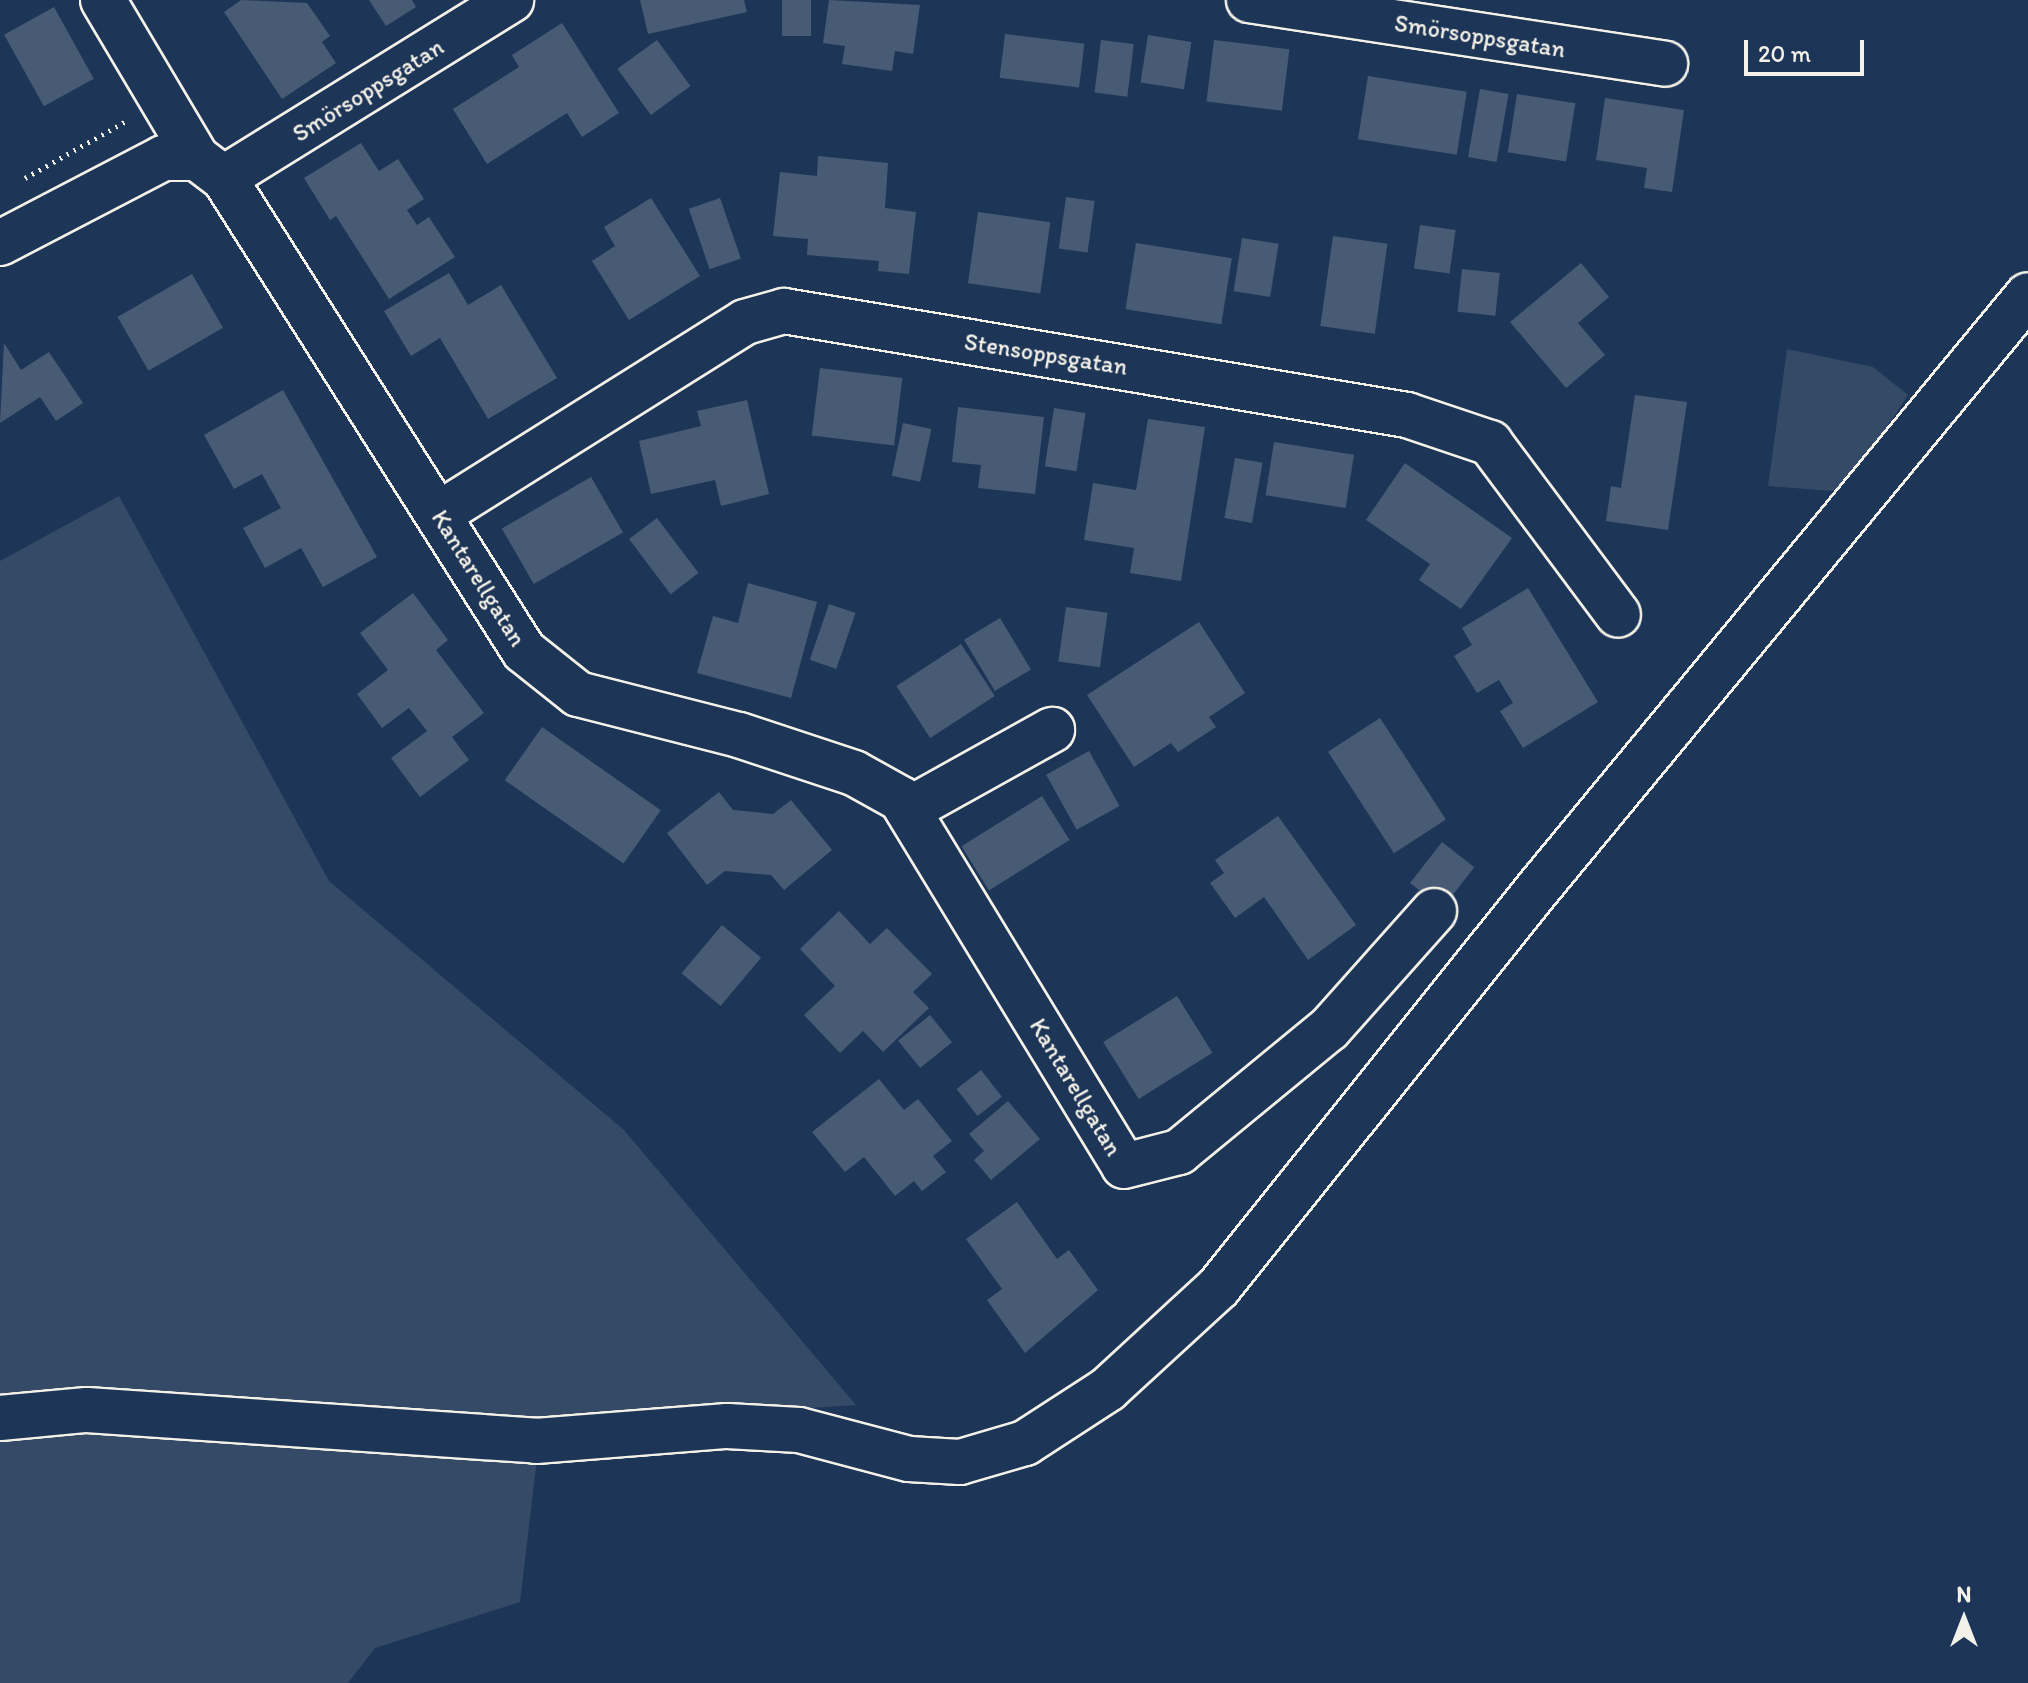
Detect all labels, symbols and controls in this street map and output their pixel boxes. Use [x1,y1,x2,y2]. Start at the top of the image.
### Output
street label: Smörsoppsgatan [1393,8,1567,64]
scale bar [1748,24,1868,74]
street label: Smörsoppsgatan [287,32,449,148]
text: 20 m [1758,39,1811,68]
street label: Stensoppsgatan [962,327,1130,381]
street label: Kantarellgatan [426,505,532,651]
street label: Kantarellgatan [1024,1013,1128,1161]
north arrow [1924,1579,2004,1659]
text: N [1957,1581,1971,1608]

